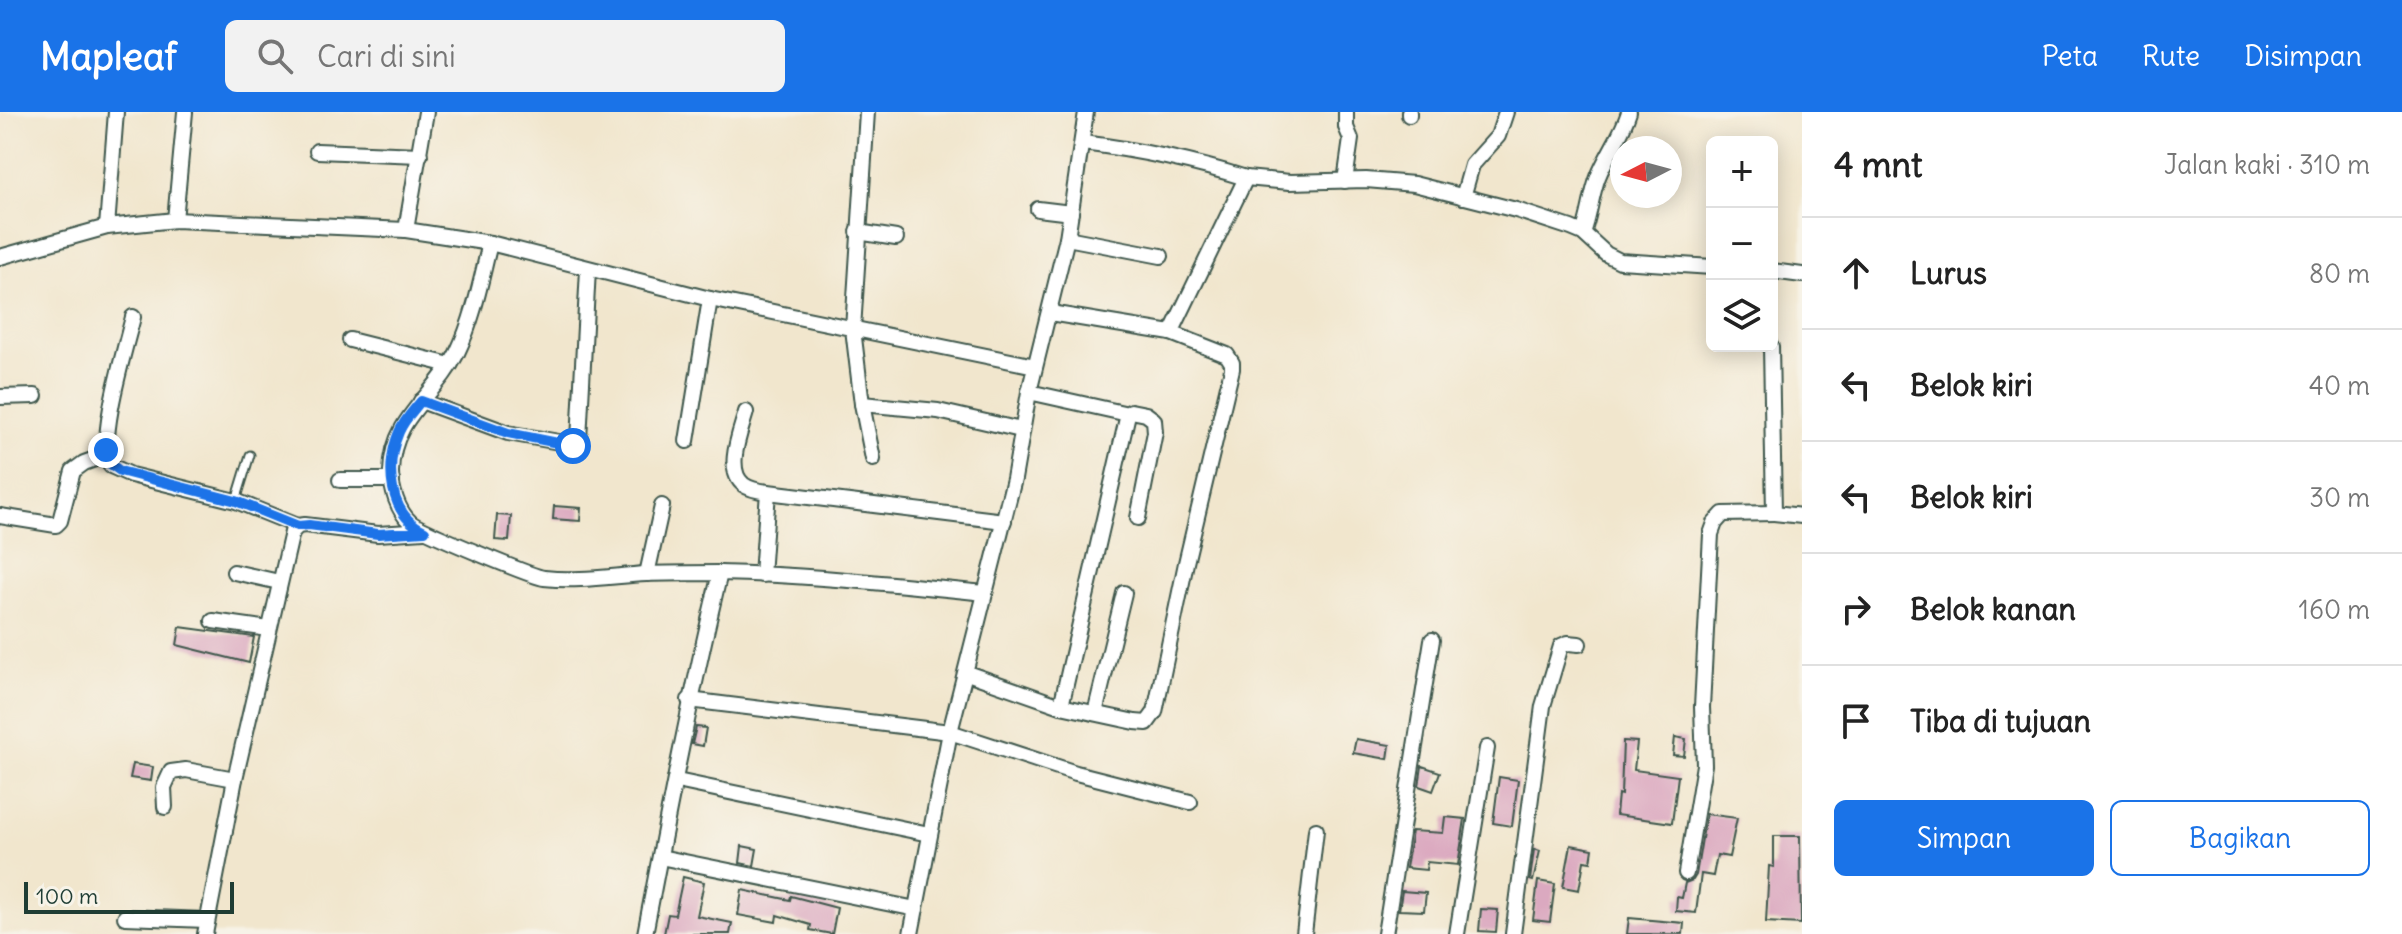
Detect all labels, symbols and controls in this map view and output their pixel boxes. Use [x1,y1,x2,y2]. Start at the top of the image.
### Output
search box [225,20,785,92]
text: Mapleaf [40,33,177,80]
icon: search [253,34,297,78]
text: Cari di sini [317,37,456,75]
text: Peta [2042,38,2098,74]
text: Rute [2142,38,2200,74]
text: Disimpan [2244,38,2362,74]
north arrow [1610,136,1682,208]
map controls [1706,136,1778,352]
button: + [1706,136,1778,208]
text: 4 mnt [1834,143,1922,186]
text: Jalan kaki · 310 m [2164,148,2370,181]
button: − [1706,208,1778,280]
icon: ahead [1834,251,1878,295]
text: Lurus [1910,254,1987,292]
text: 80 m [2309,257,2370,290]
button: layers [1706,280,1778,352]
icon: left [1834,363,1878,407]
text: Belok kiri [1910,366,2033,404]
text: 40 m [2309,369,2370,402]
route start [555,428,591,464]
route end [88,432,124,468]
icon: left [1834,475,1878,519]
text: Belok kiri [1910,478,2033,516]
text: 30 m [2309,481,2370,514]
icon: right [1834,587,1878,631]
text: Belok kanan [1910,590,2076,628]
text: 160 m [2299,593,2370,626]
icon: arrive [1834,699,1878,743]
text: Tiba di tujuan [1910,702,2091,740]
button: Simpan [1834,800,2094,876]
button: Bagikan [2110,800,2370,876]
scale bar [24,878,234,914]
text: 100 m [36,882,98,910]

